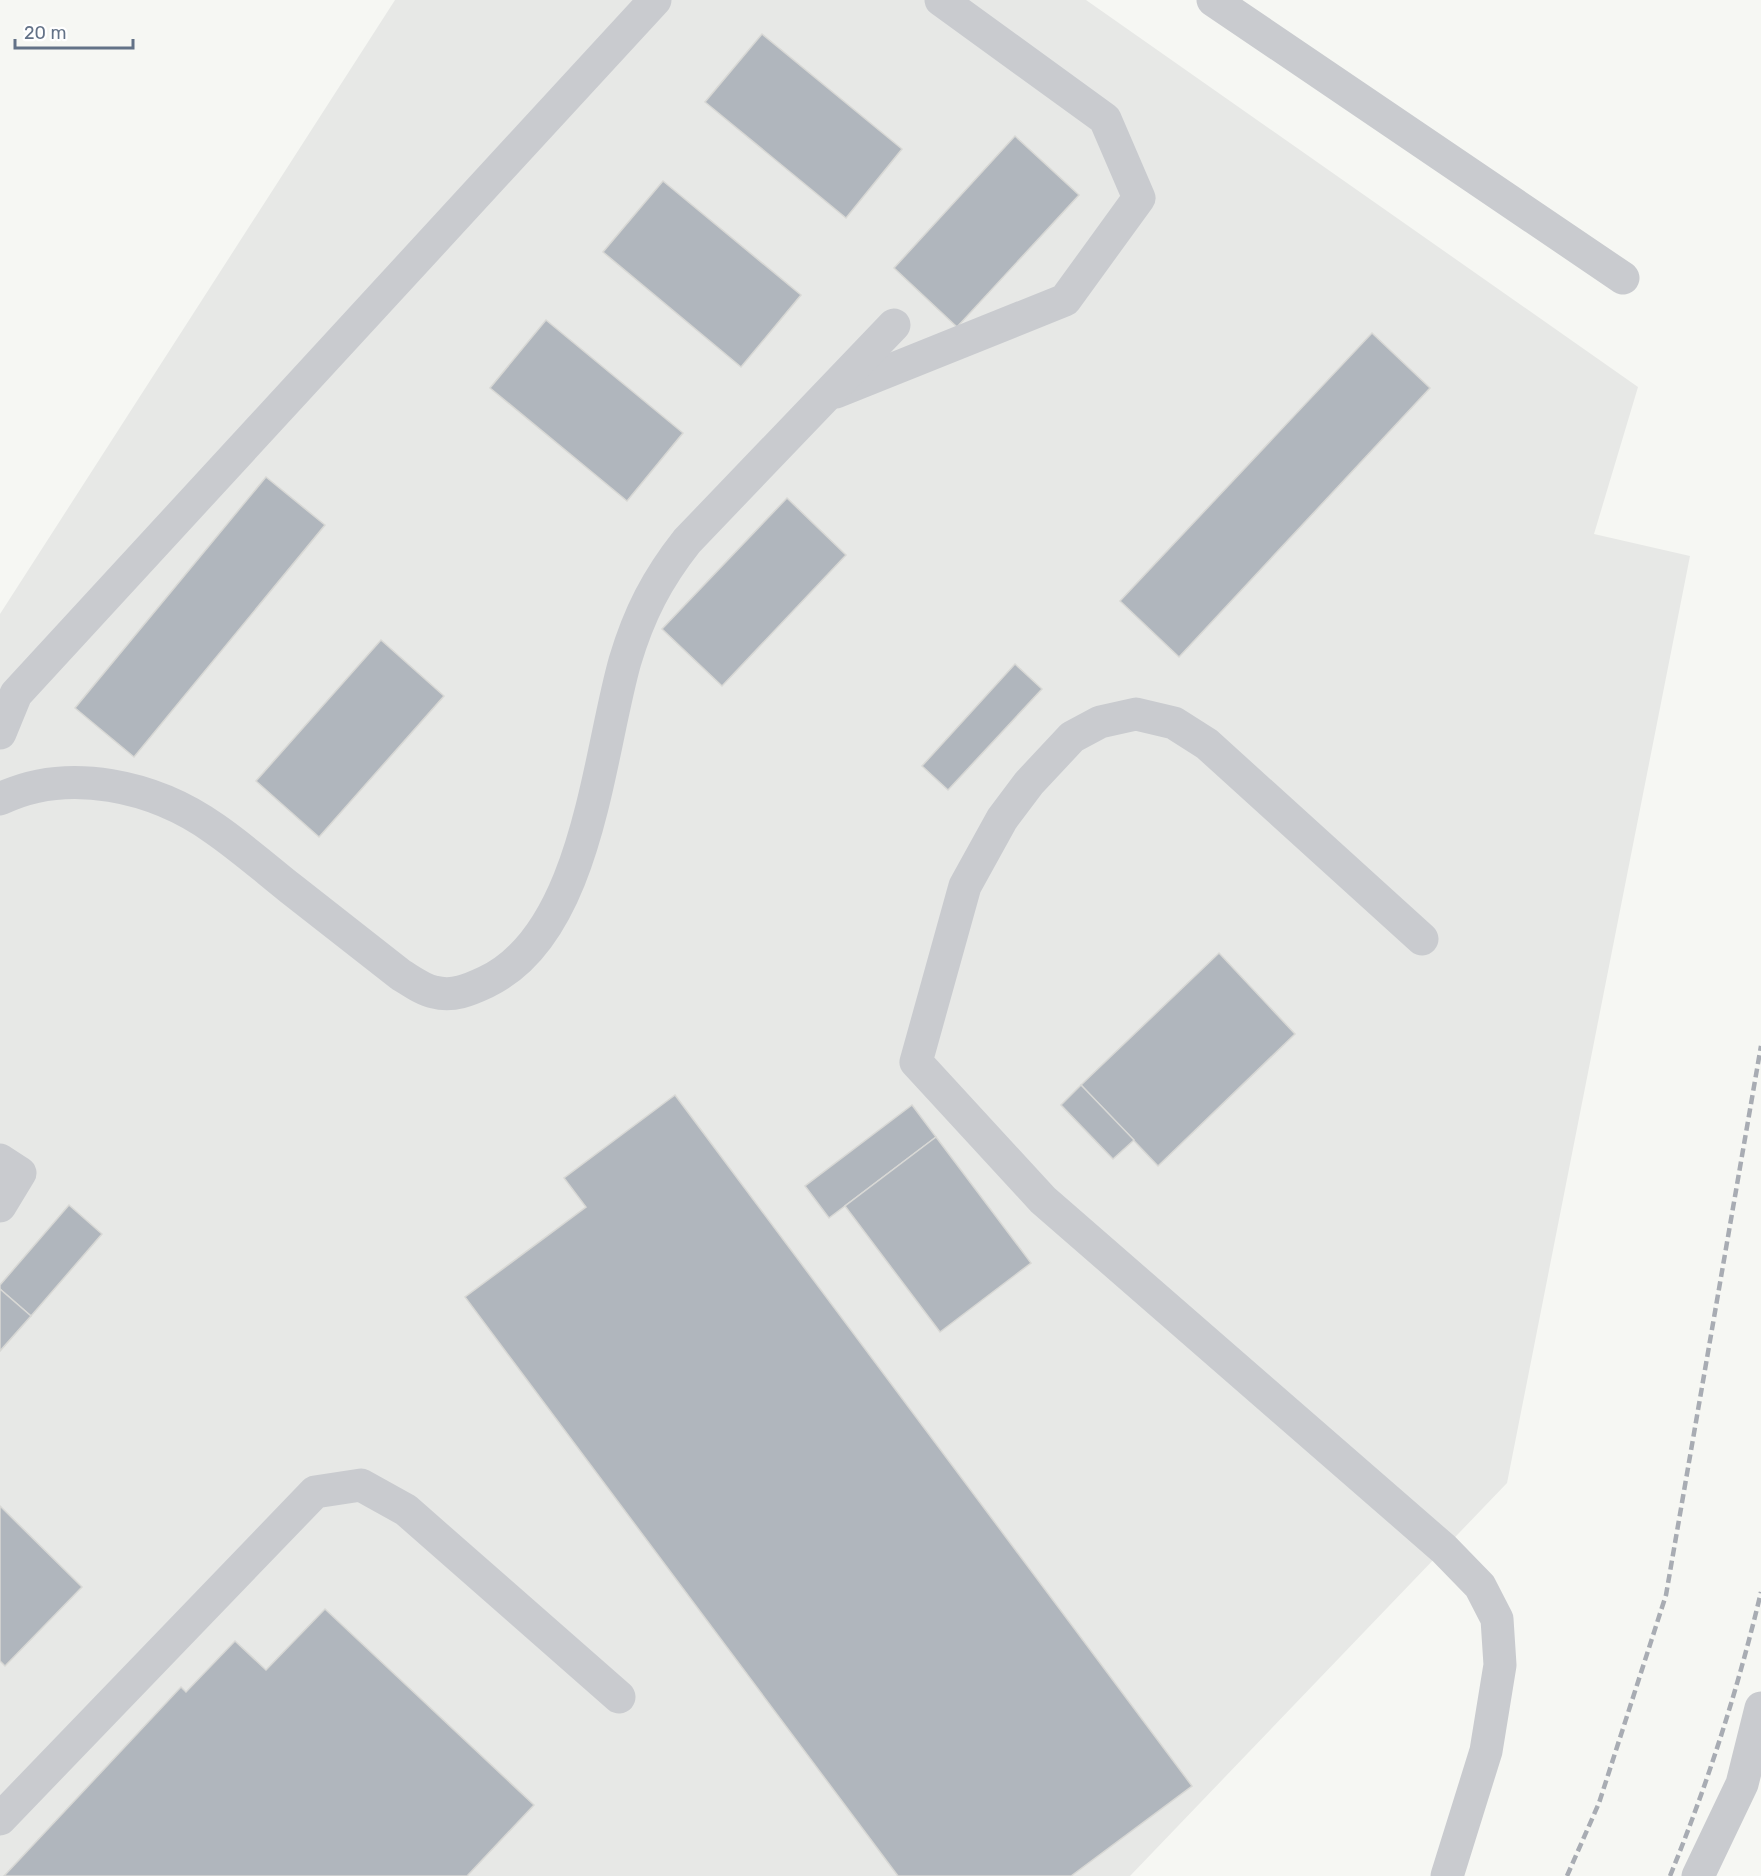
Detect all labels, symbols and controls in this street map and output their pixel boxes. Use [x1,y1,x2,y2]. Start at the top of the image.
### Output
scale bar [15,12,134,50]
text: 20 m [24,22,66,44]

